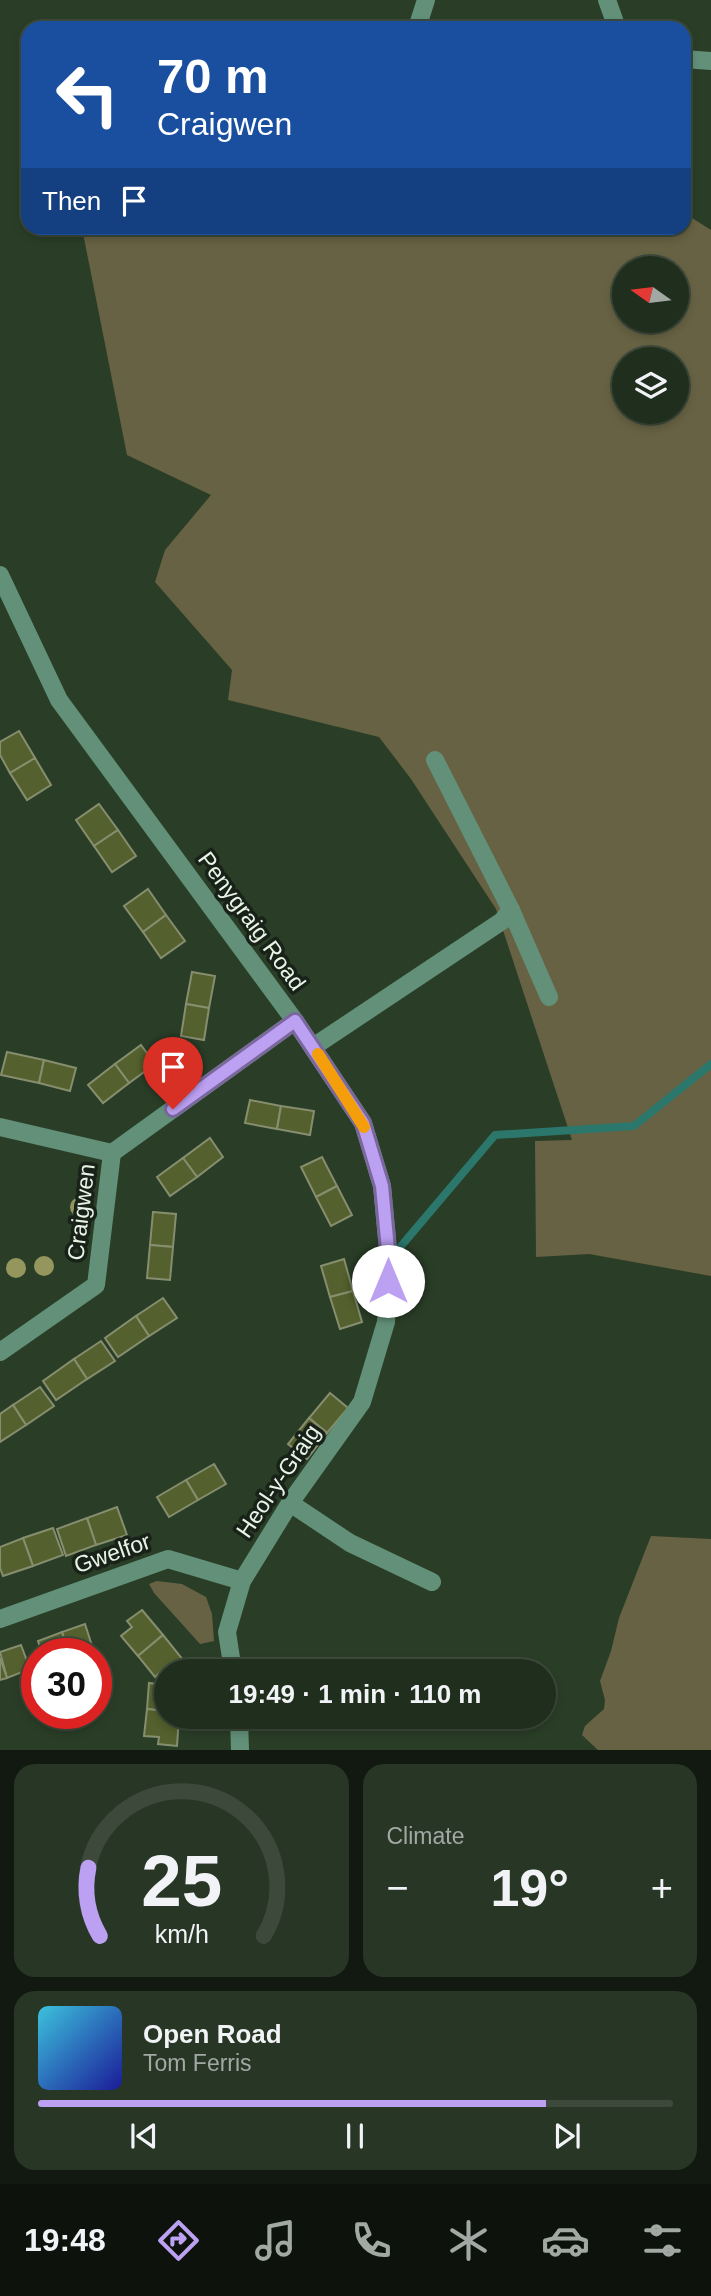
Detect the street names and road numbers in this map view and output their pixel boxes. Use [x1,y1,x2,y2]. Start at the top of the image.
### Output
street label: Penygraig Road [193,847,311,995]
street label: Craigwen [62,1162,100,1262]
street label: Heol-y-Graig [231,1420,325,1542]
street label: Gwelfor [70,1528,154,1578]

